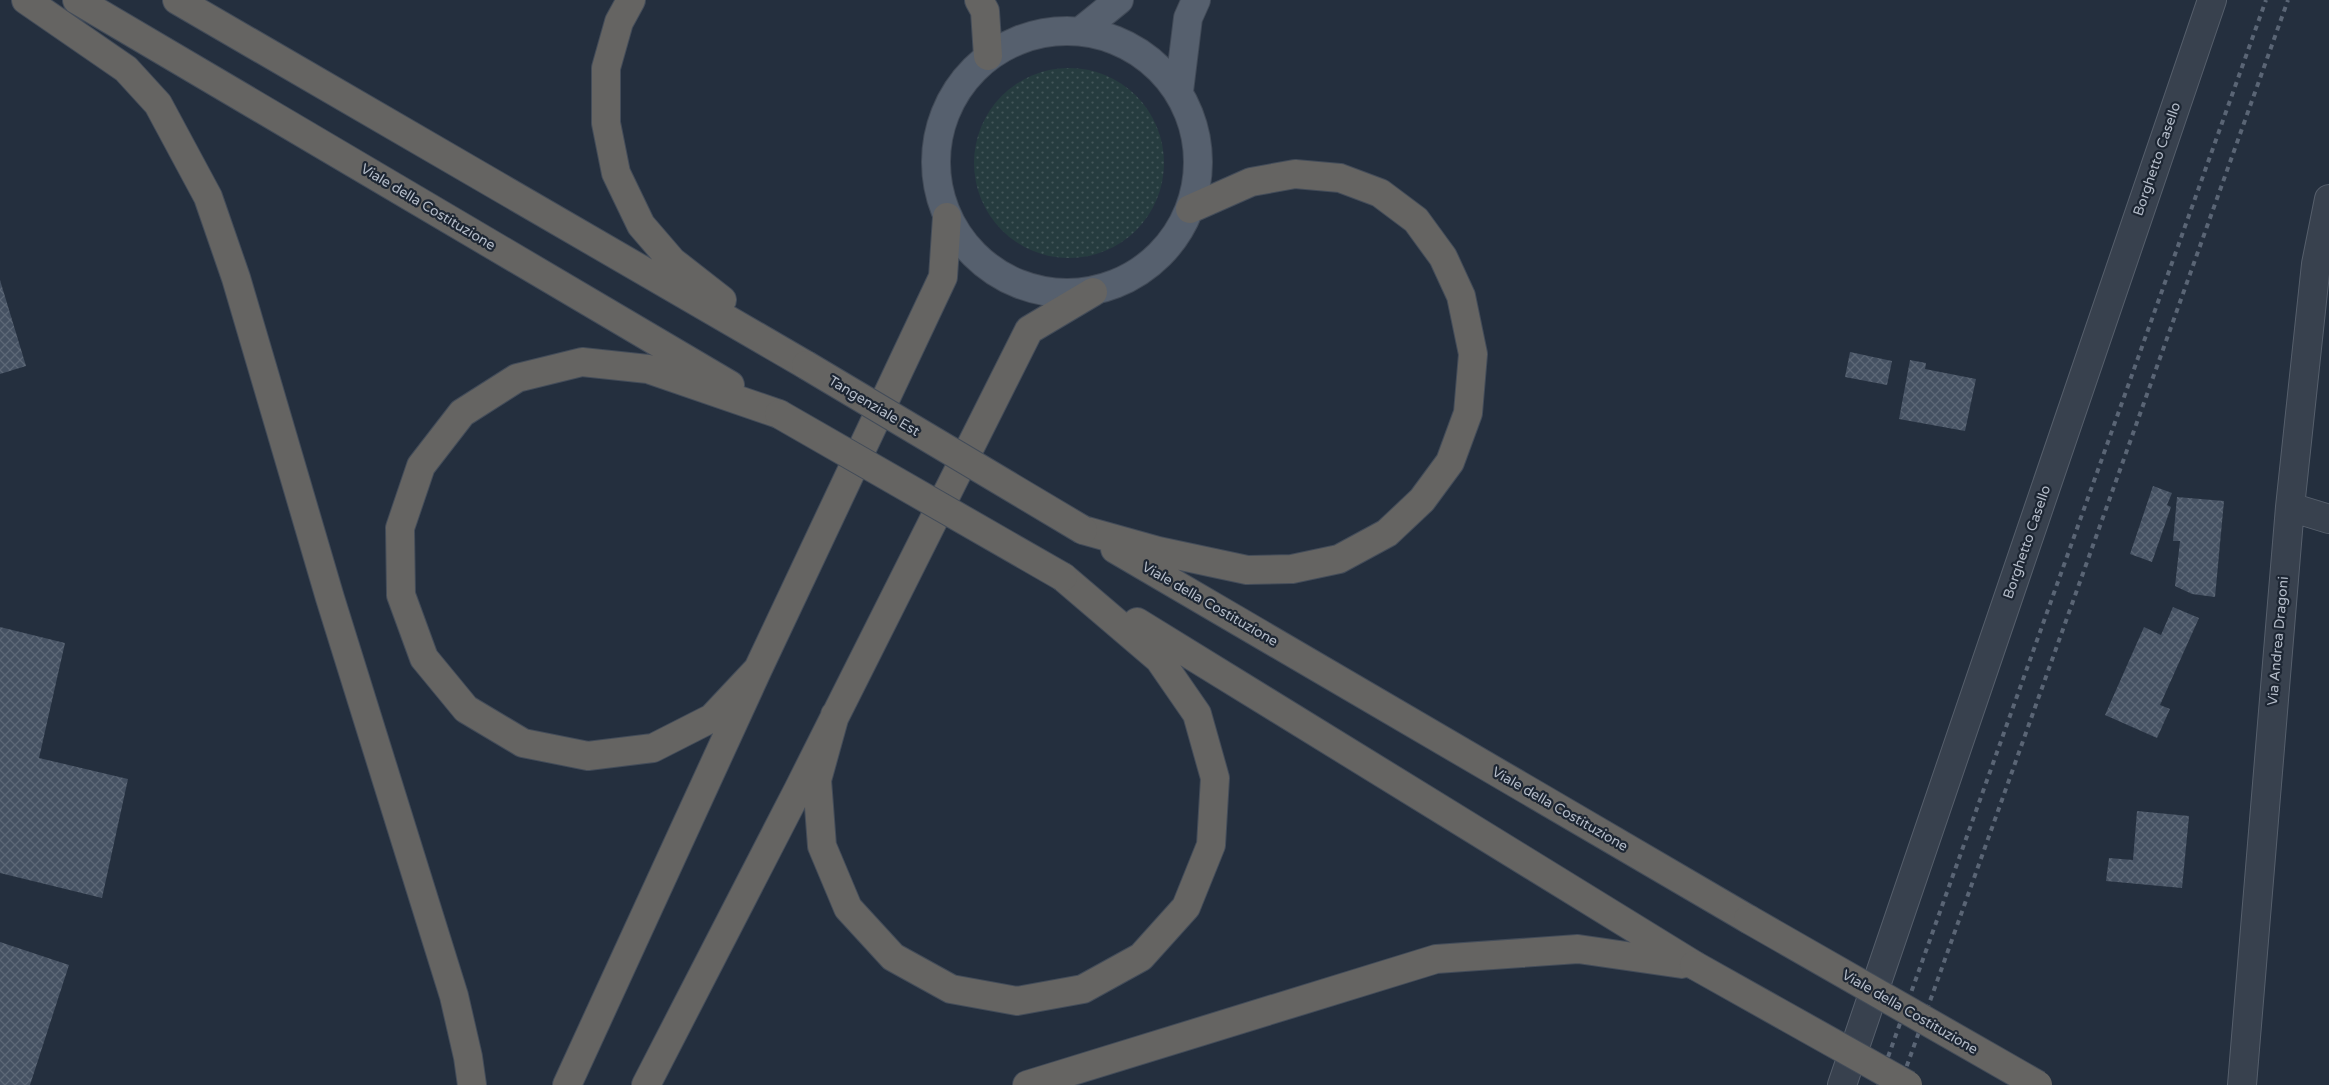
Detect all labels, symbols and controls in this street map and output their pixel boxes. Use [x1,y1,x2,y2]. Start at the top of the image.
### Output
street label: Borghetto Casello [2130,100,2184,218]
street label: Viale della Costituzione [358,160,498,254]
street label: Tangenziale Est [825,372,923,440]
street label: Borghetto Casello [2000,483,2054,601]
street label: Viale della Costituzione [1139,558,1281,650]
street label: Via Andrea Dragoni [2264,576,2292,706]
street label: Viale della Costituzione [1489,763,1631,855]
street label: Viale della Costituzione [1839,966,1981,1058]

